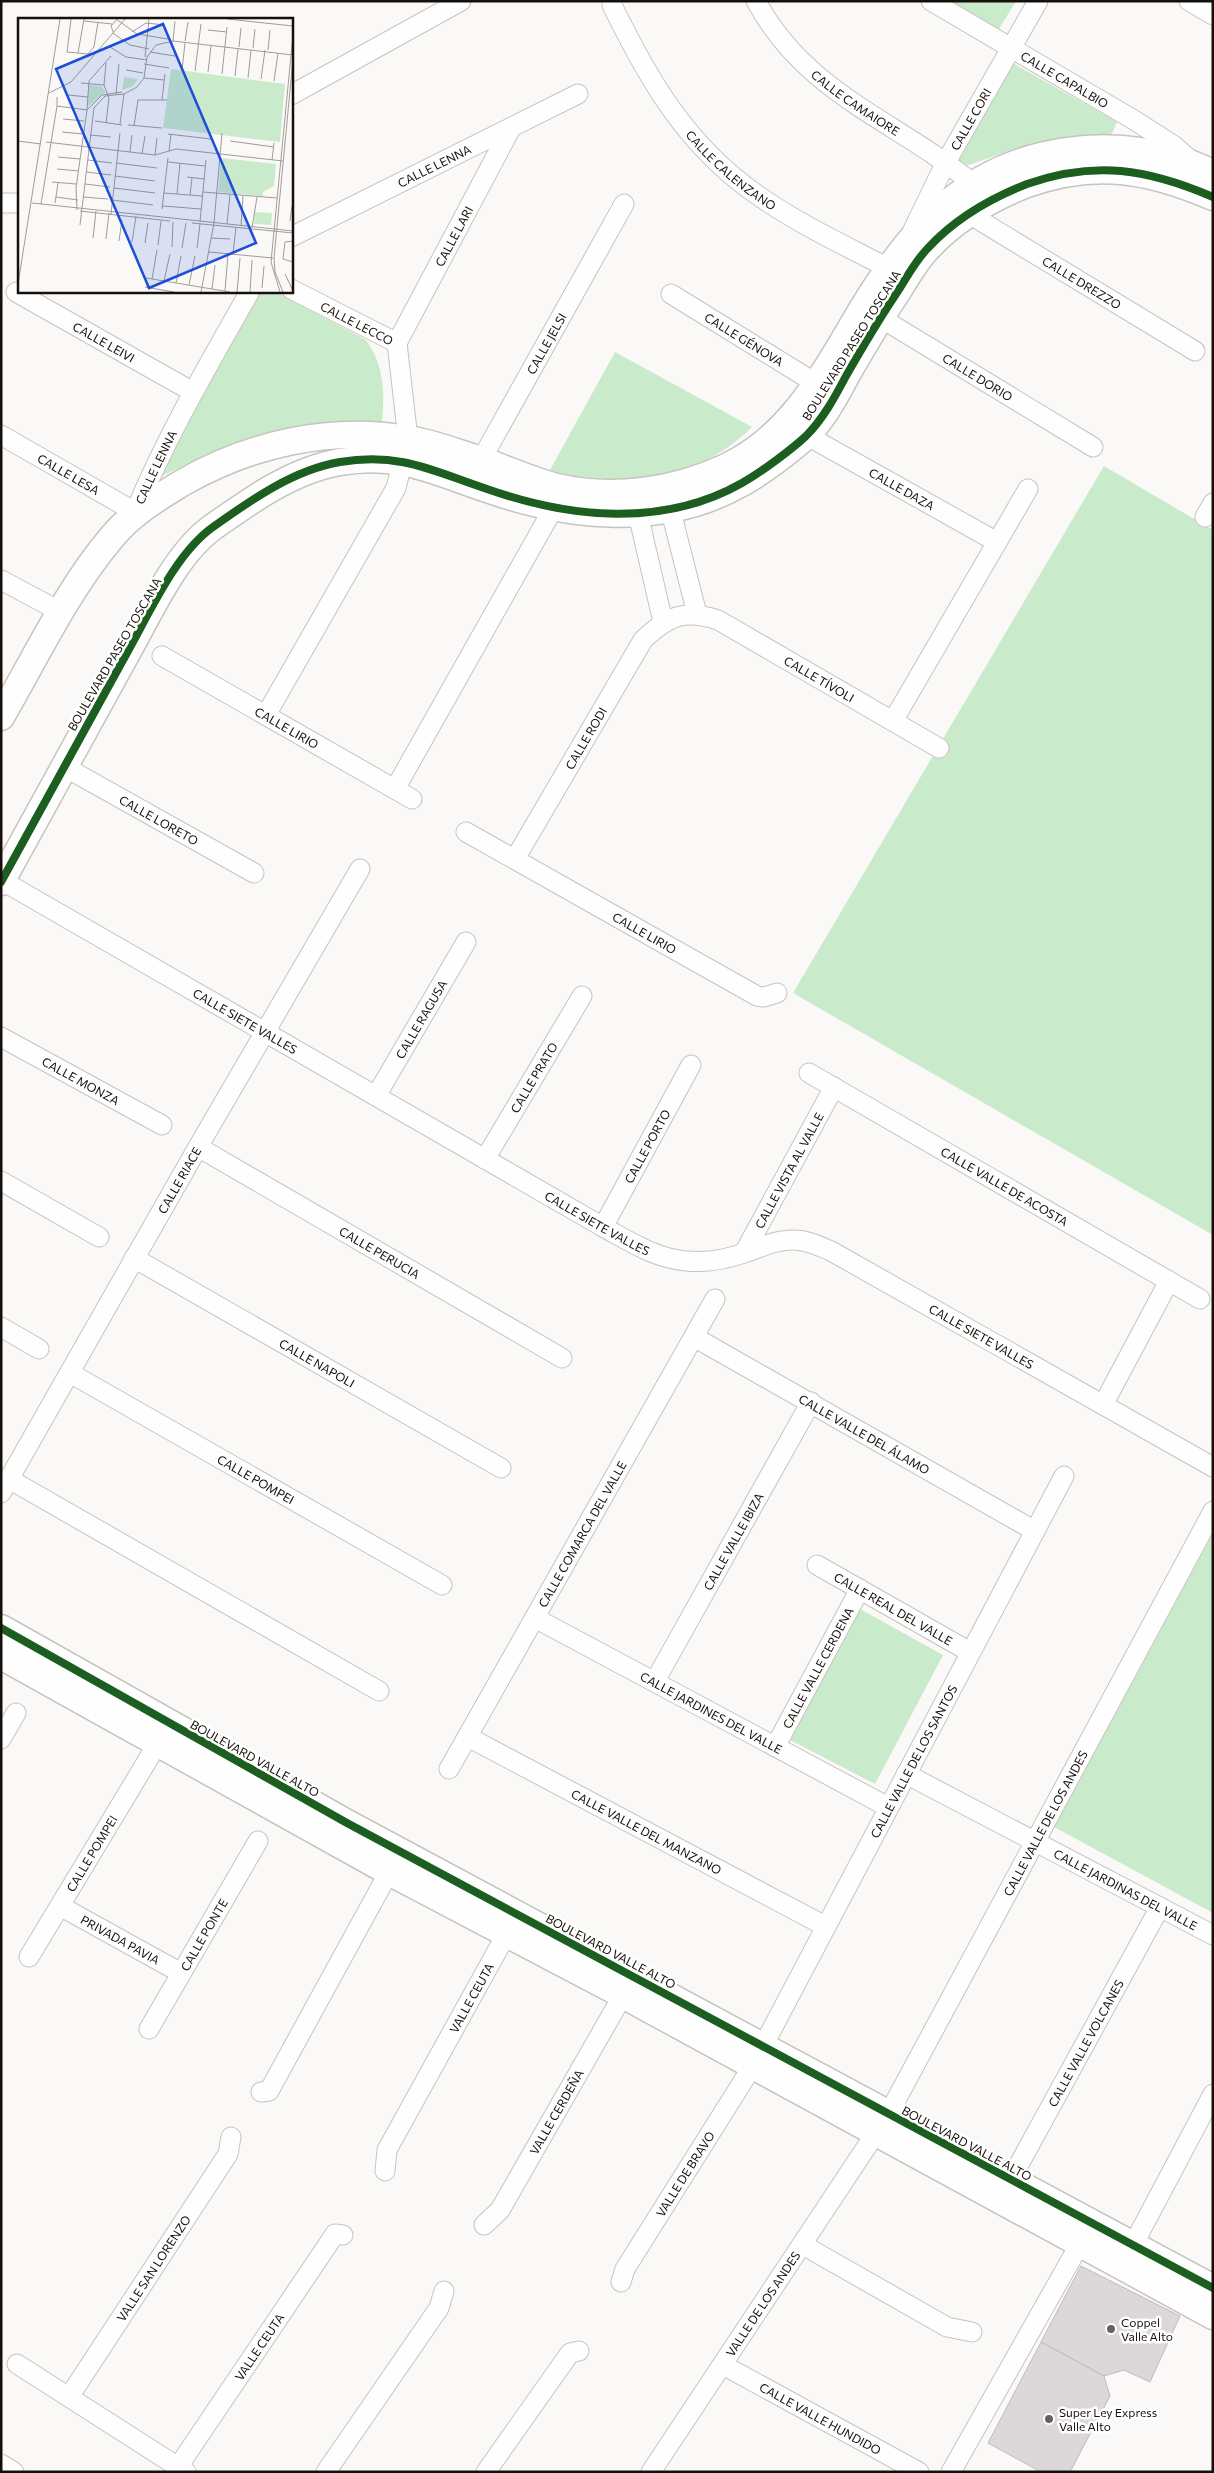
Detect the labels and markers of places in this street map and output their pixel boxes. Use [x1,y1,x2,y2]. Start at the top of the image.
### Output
place label: Coppel Valle Alto [1121,2315,1173,2343]
marker: Coppel Valle Alto [1105,2323,1117,2335]
place label: Super Ley Express Valle Alto [1059,2405,1157,2433]
marker: Super Ley Express Valle Alto [1043,2413,1055,2425]

